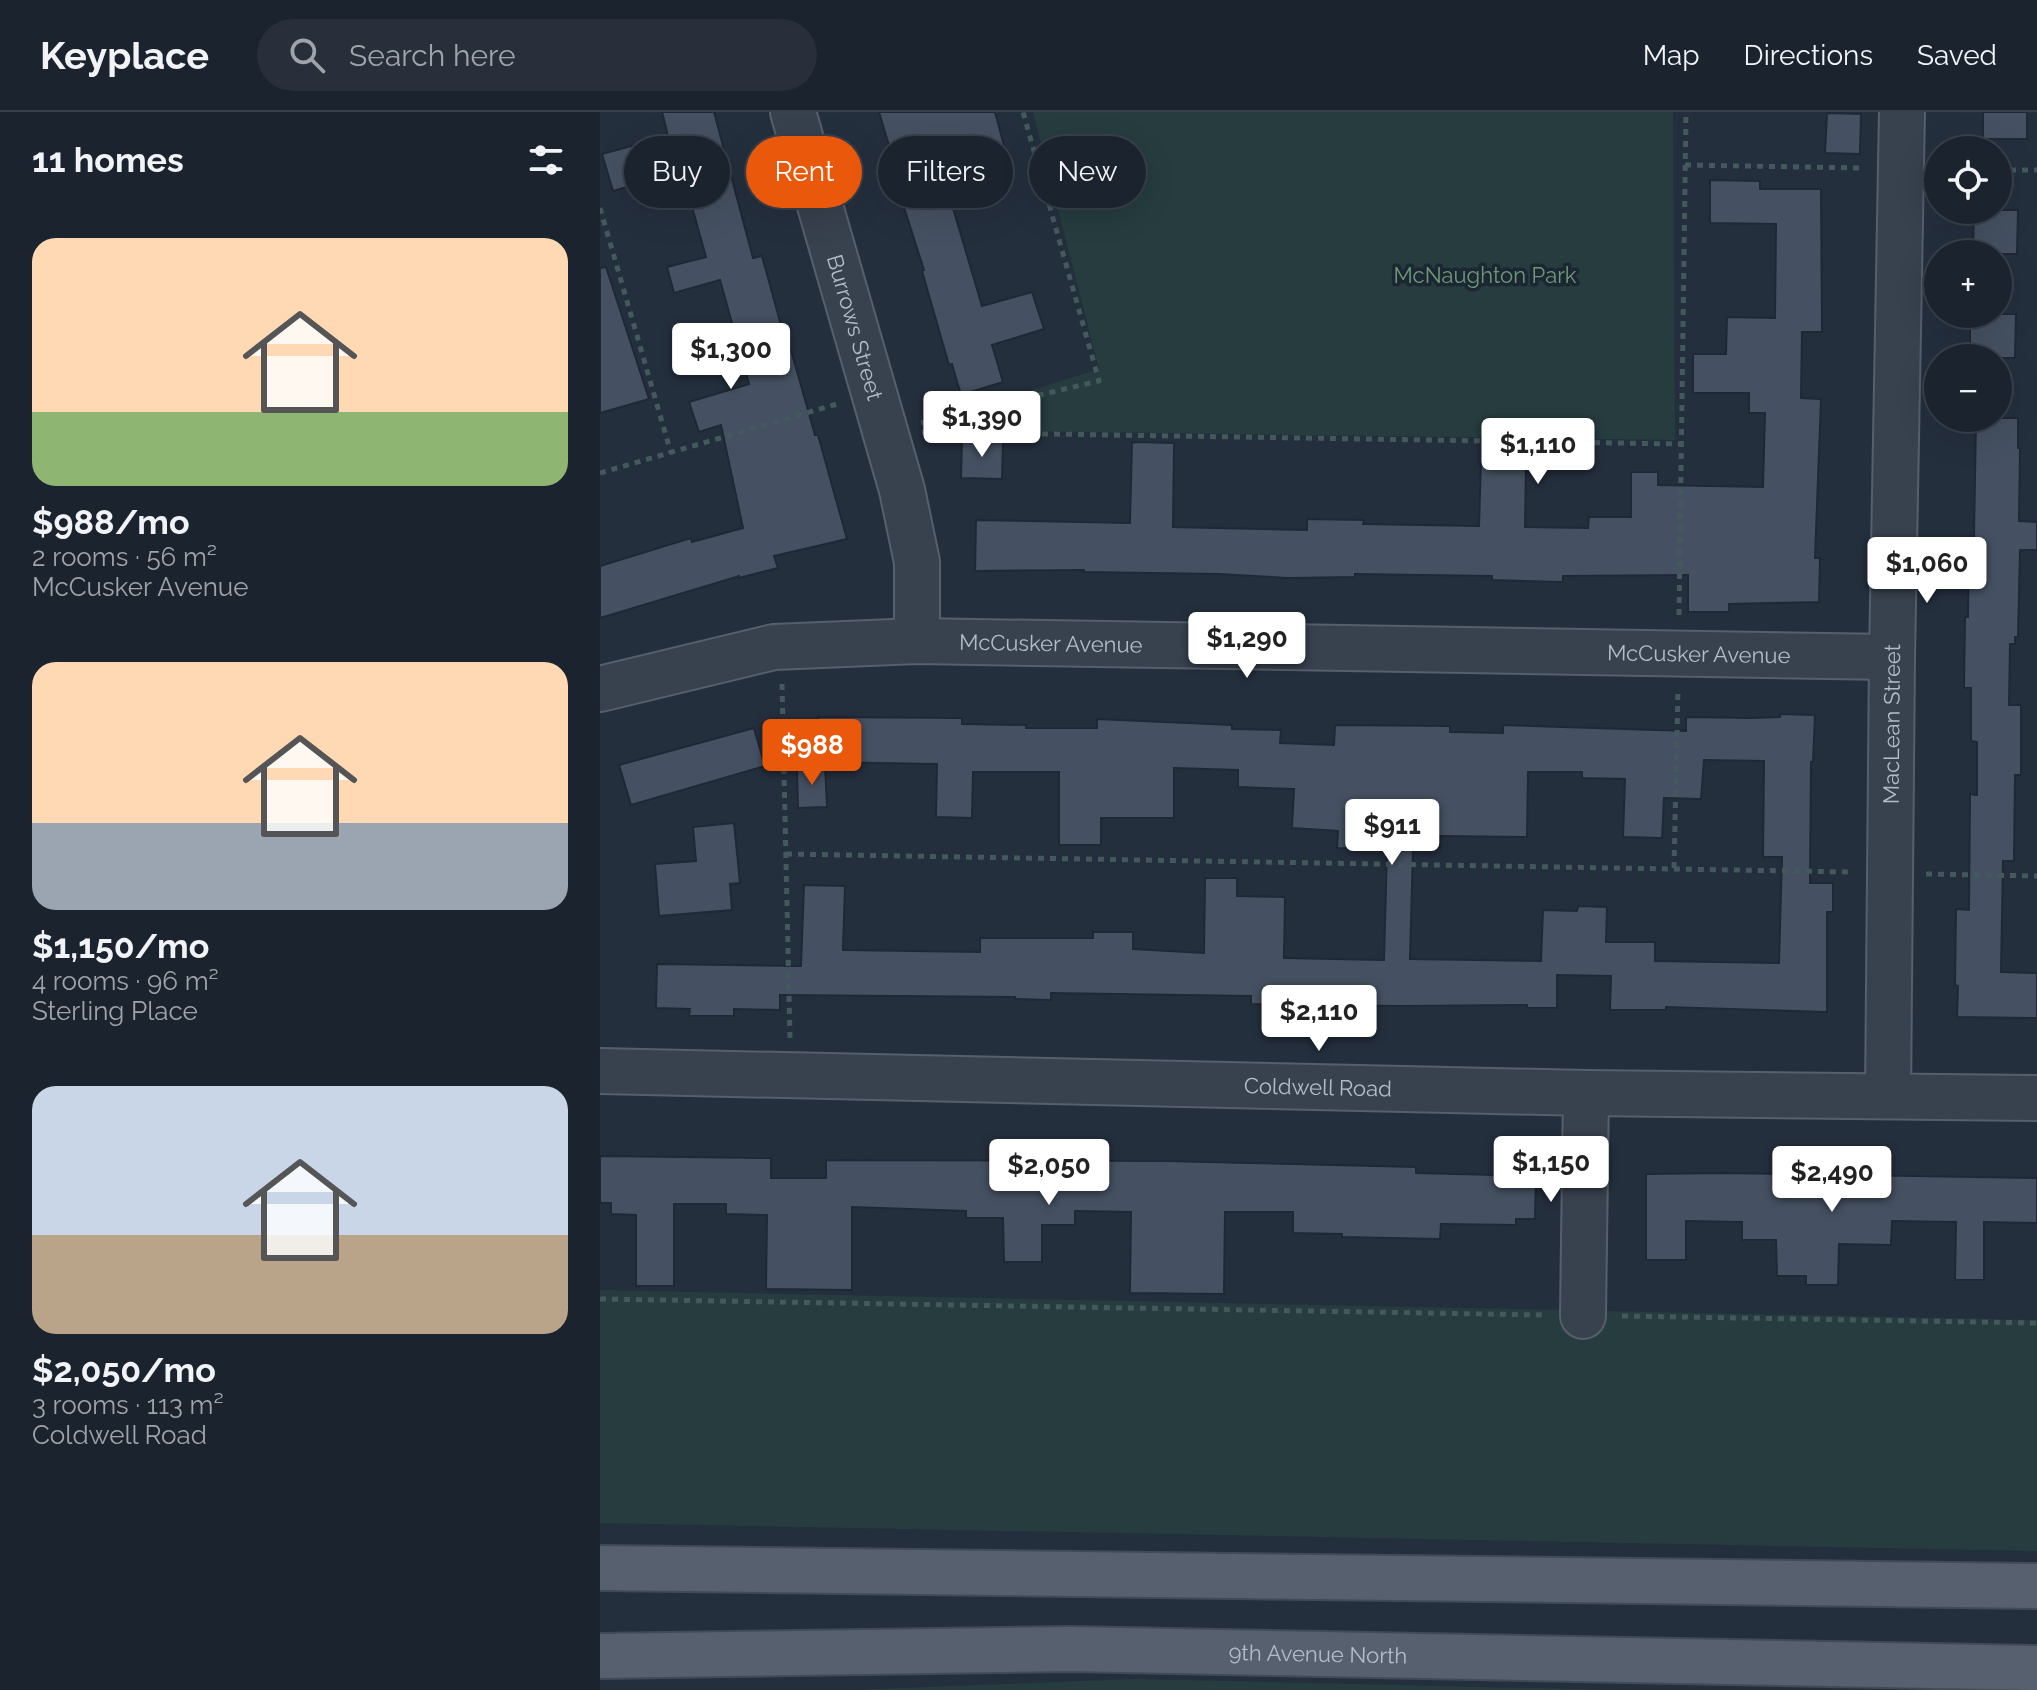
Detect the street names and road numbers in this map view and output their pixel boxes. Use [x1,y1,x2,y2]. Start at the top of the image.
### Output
street label: Burrows Street [822,251,889,404]
street label: McCusker Avenue [959,629,1143,658]
street label: McCusker Avenue [1607,639,1791,668]
street label: MacLean Street [1878,643,1905,804]
street label: Coldwell Road [1244,1072,1392,1102]
street label: 9th Avenue North [1228,1639,1408,1669]

